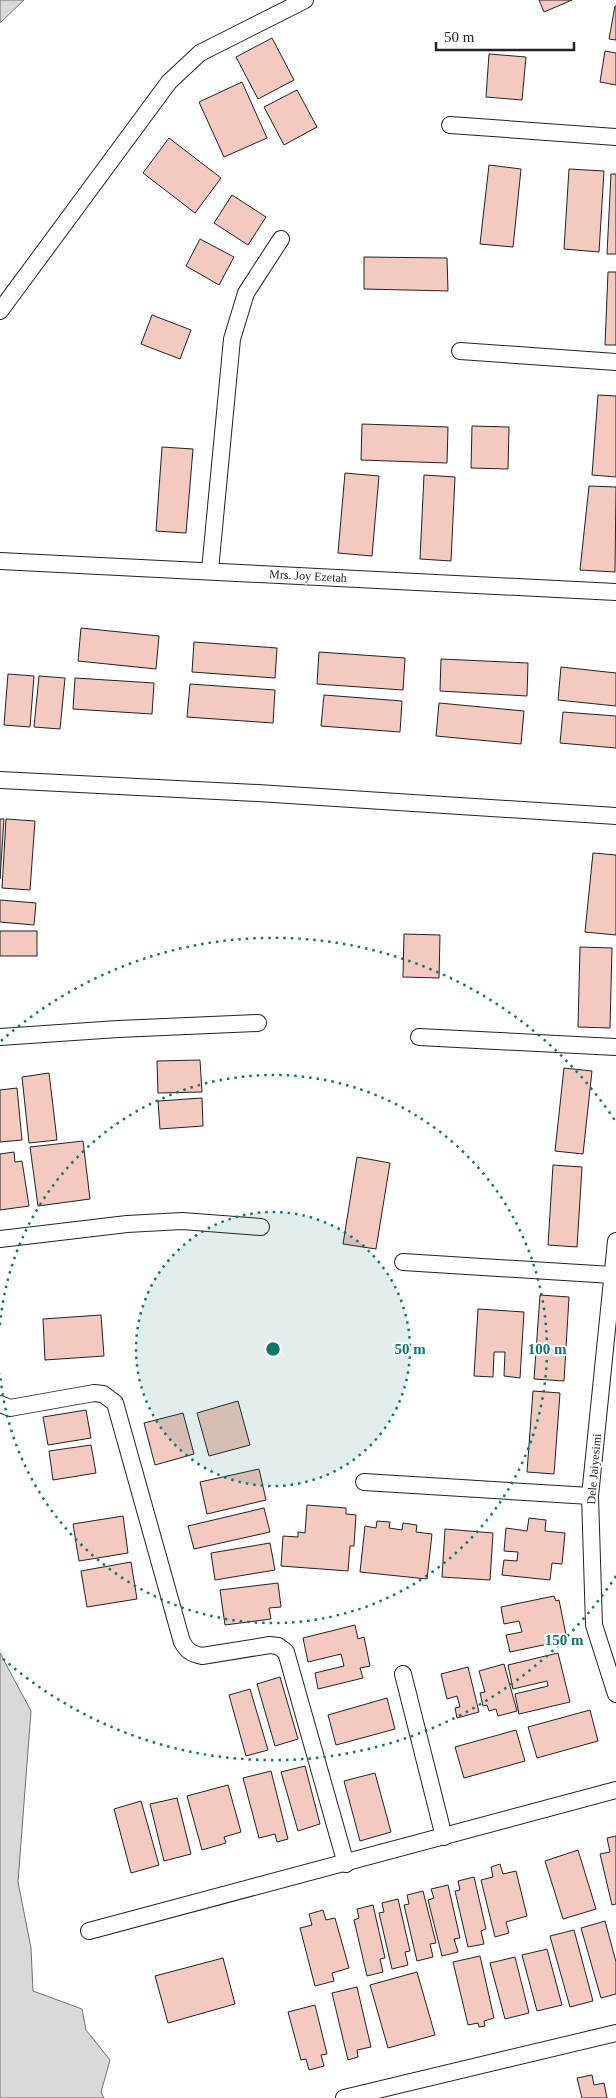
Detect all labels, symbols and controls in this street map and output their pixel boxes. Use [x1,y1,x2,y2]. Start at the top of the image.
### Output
scale bar [436,20,574,52]
text: 50 m [444,29,475,45]
street label: Mrs. Joy Ezetah [269,567,347,585]
centre of rings [264,1340,282,1358]
text: 50 m [394,1341,426,1357]
text: 100 m [528,1341,567,1357]
street label: Dele Jaiyesimi [584,1432,604,1505]
text: 150 m [545,1632,584,1648]

